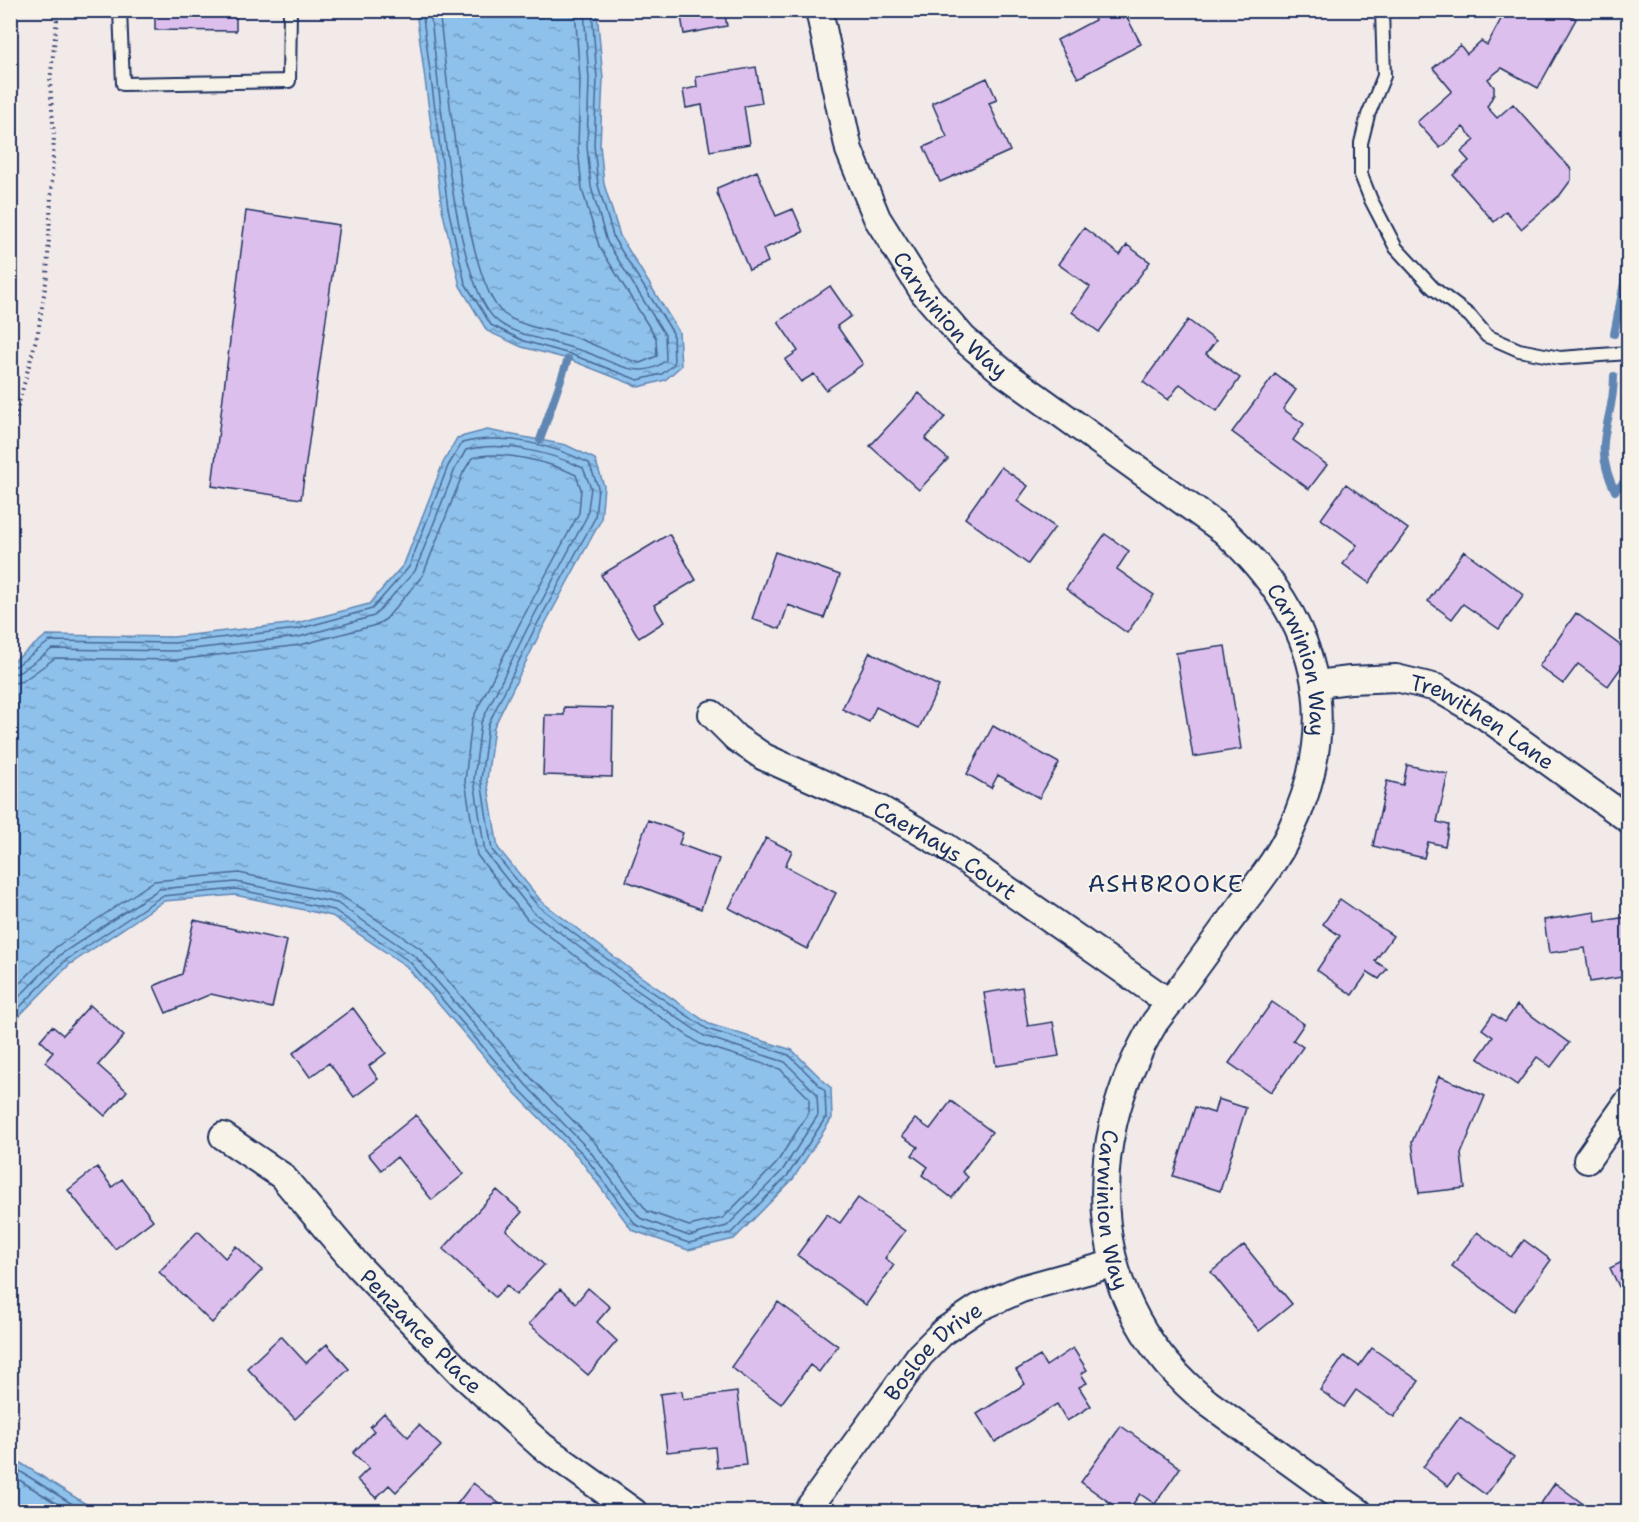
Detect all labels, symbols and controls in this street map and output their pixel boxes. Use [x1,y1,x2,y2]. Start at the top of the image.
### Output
street label: Carwinion Way [886,246,1014,385]
street label: Carwinion Way [1260,577,1332,737]
street label: Trewithen Lane [1407,668,1560,776]
street label: Caerhays Court [868,794,1022,907]
district label: ASHBROOKE [1088,868,1244,900]
street label: Carwinion Way [1090,1127,1136,1294]
street label: Penzance Place [353,1263,488,1401]
street label: Bosloe Drive [877,1295,988,1407]

